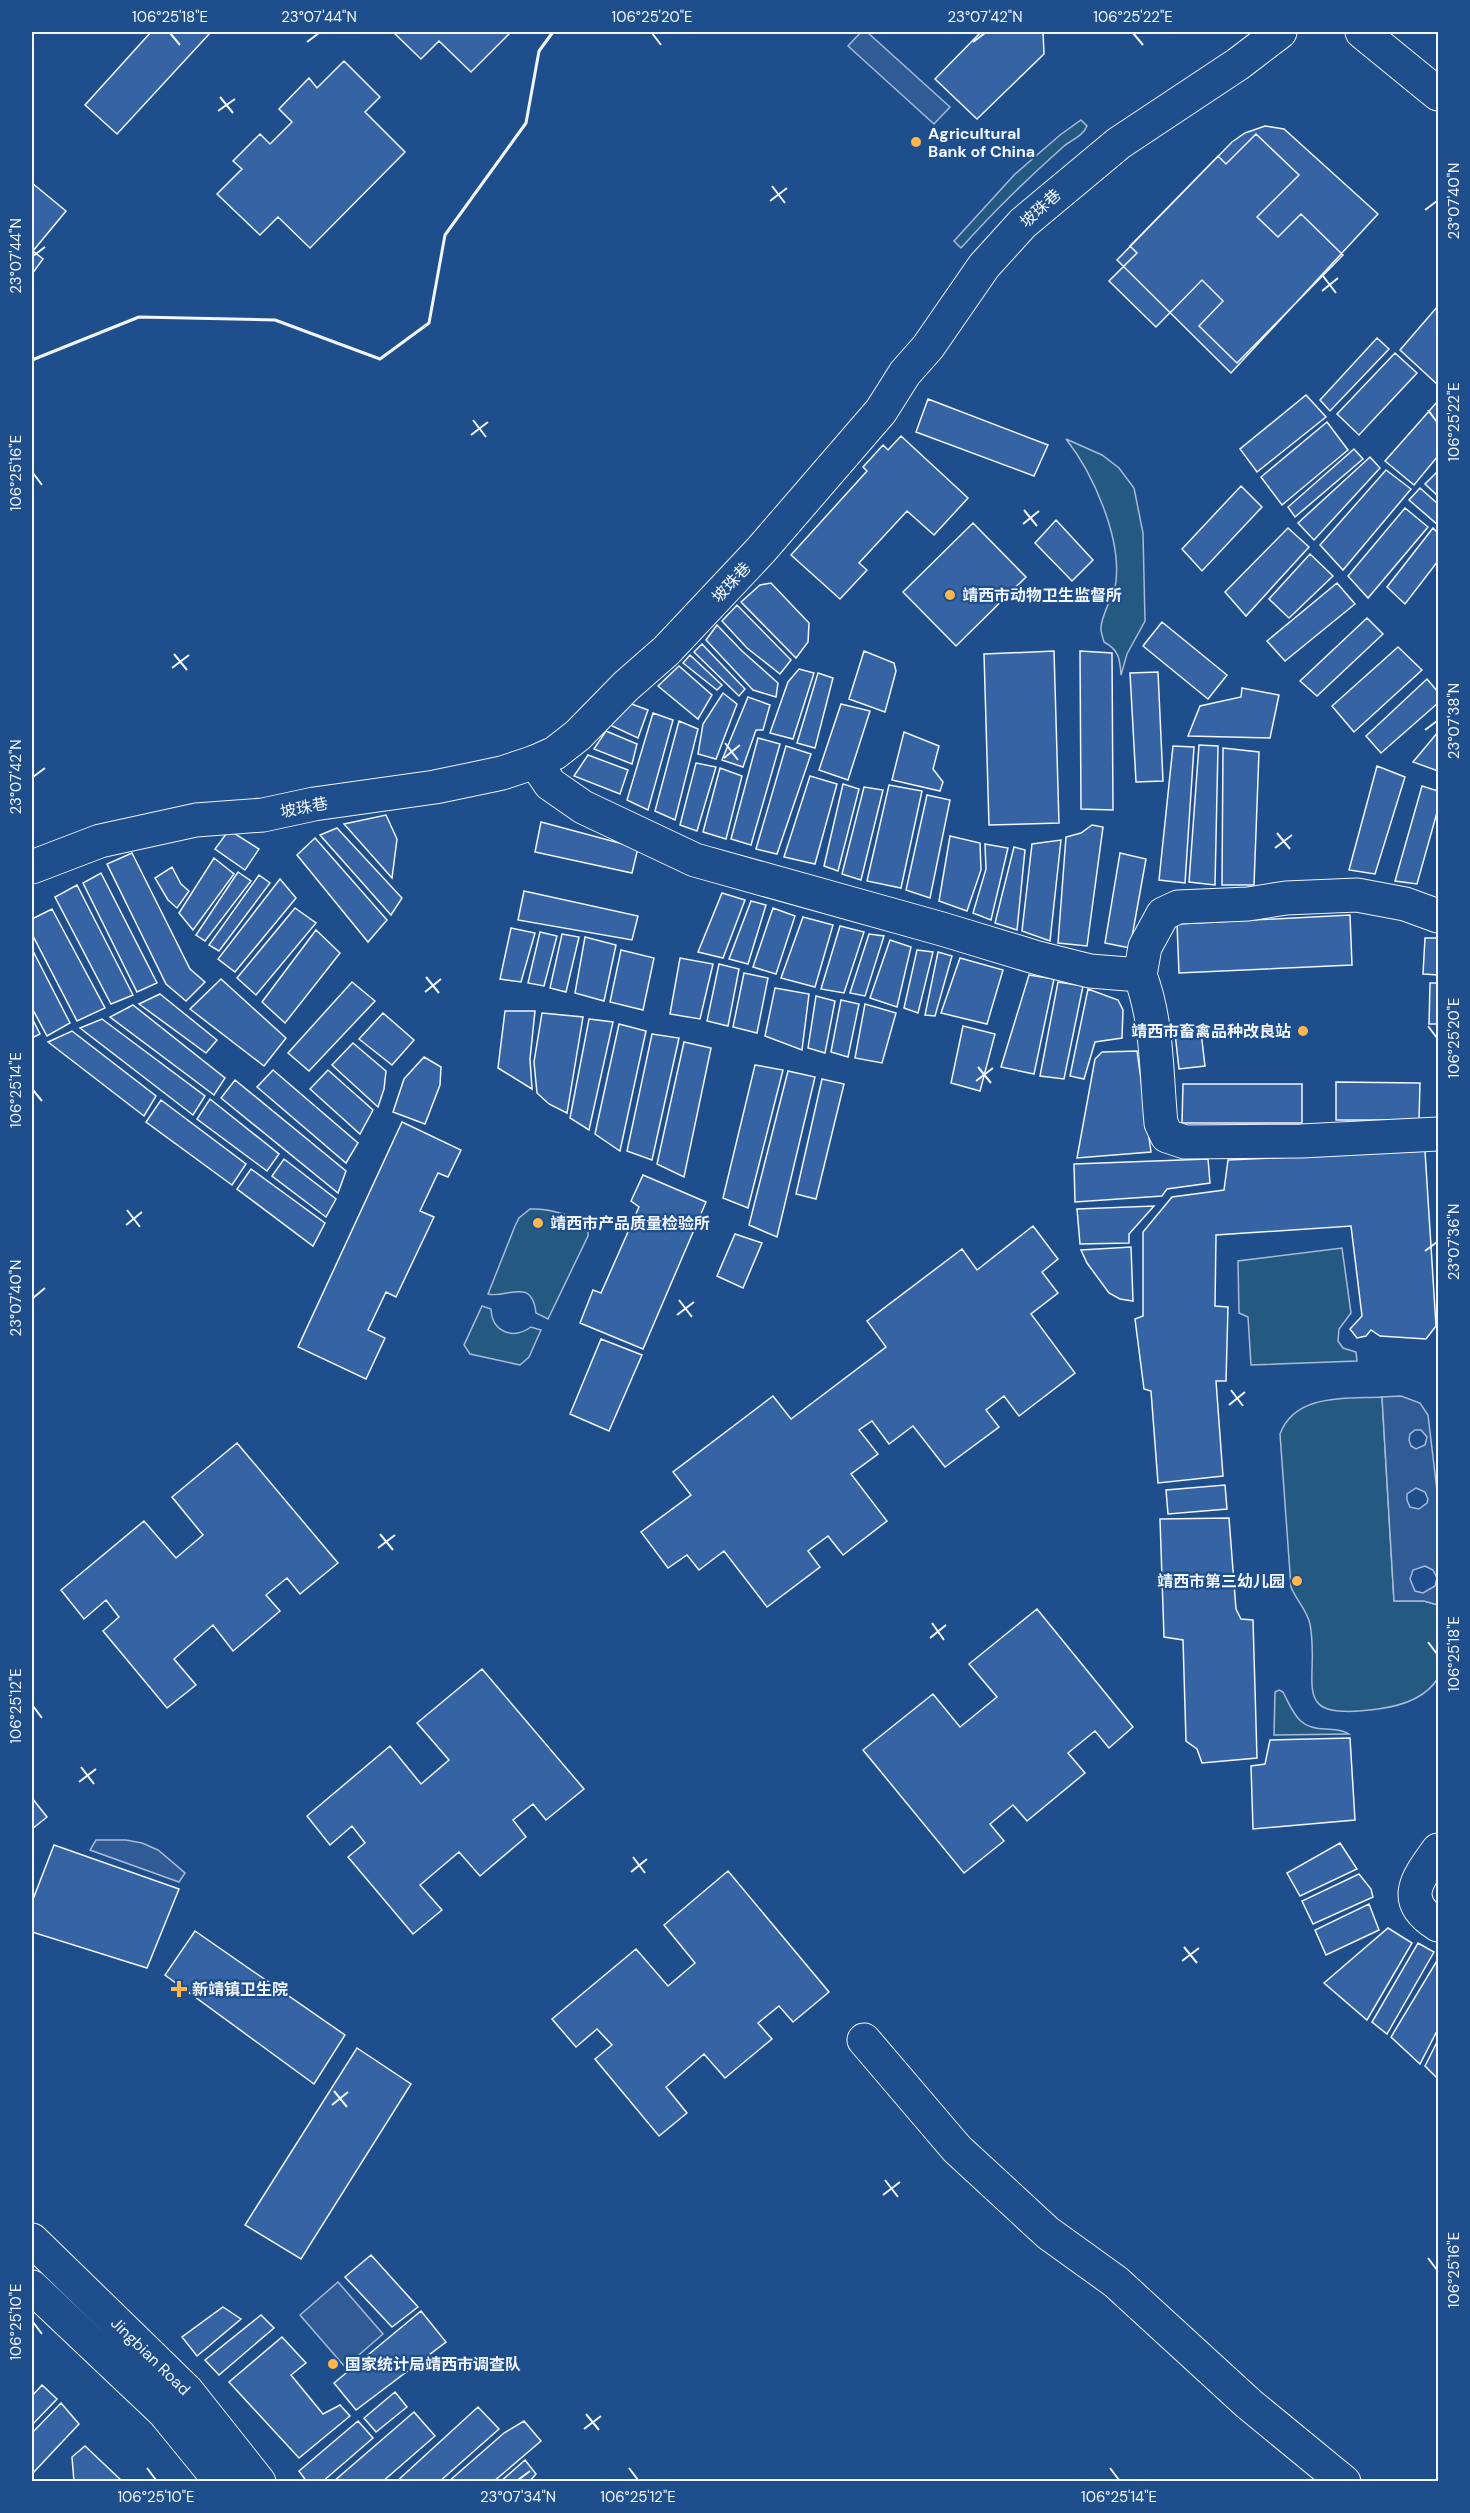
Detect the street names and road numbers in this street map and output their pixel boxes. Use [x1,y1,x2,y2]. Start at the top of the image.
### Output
street label: 坡珠巷 [1015,185,1065,232]
street label: 坡珠巷 [707,558,755,607]
street label: 坡珠巷 [279,793,330,822]
street label: Jingbian Road [106,2313,195,2400]

